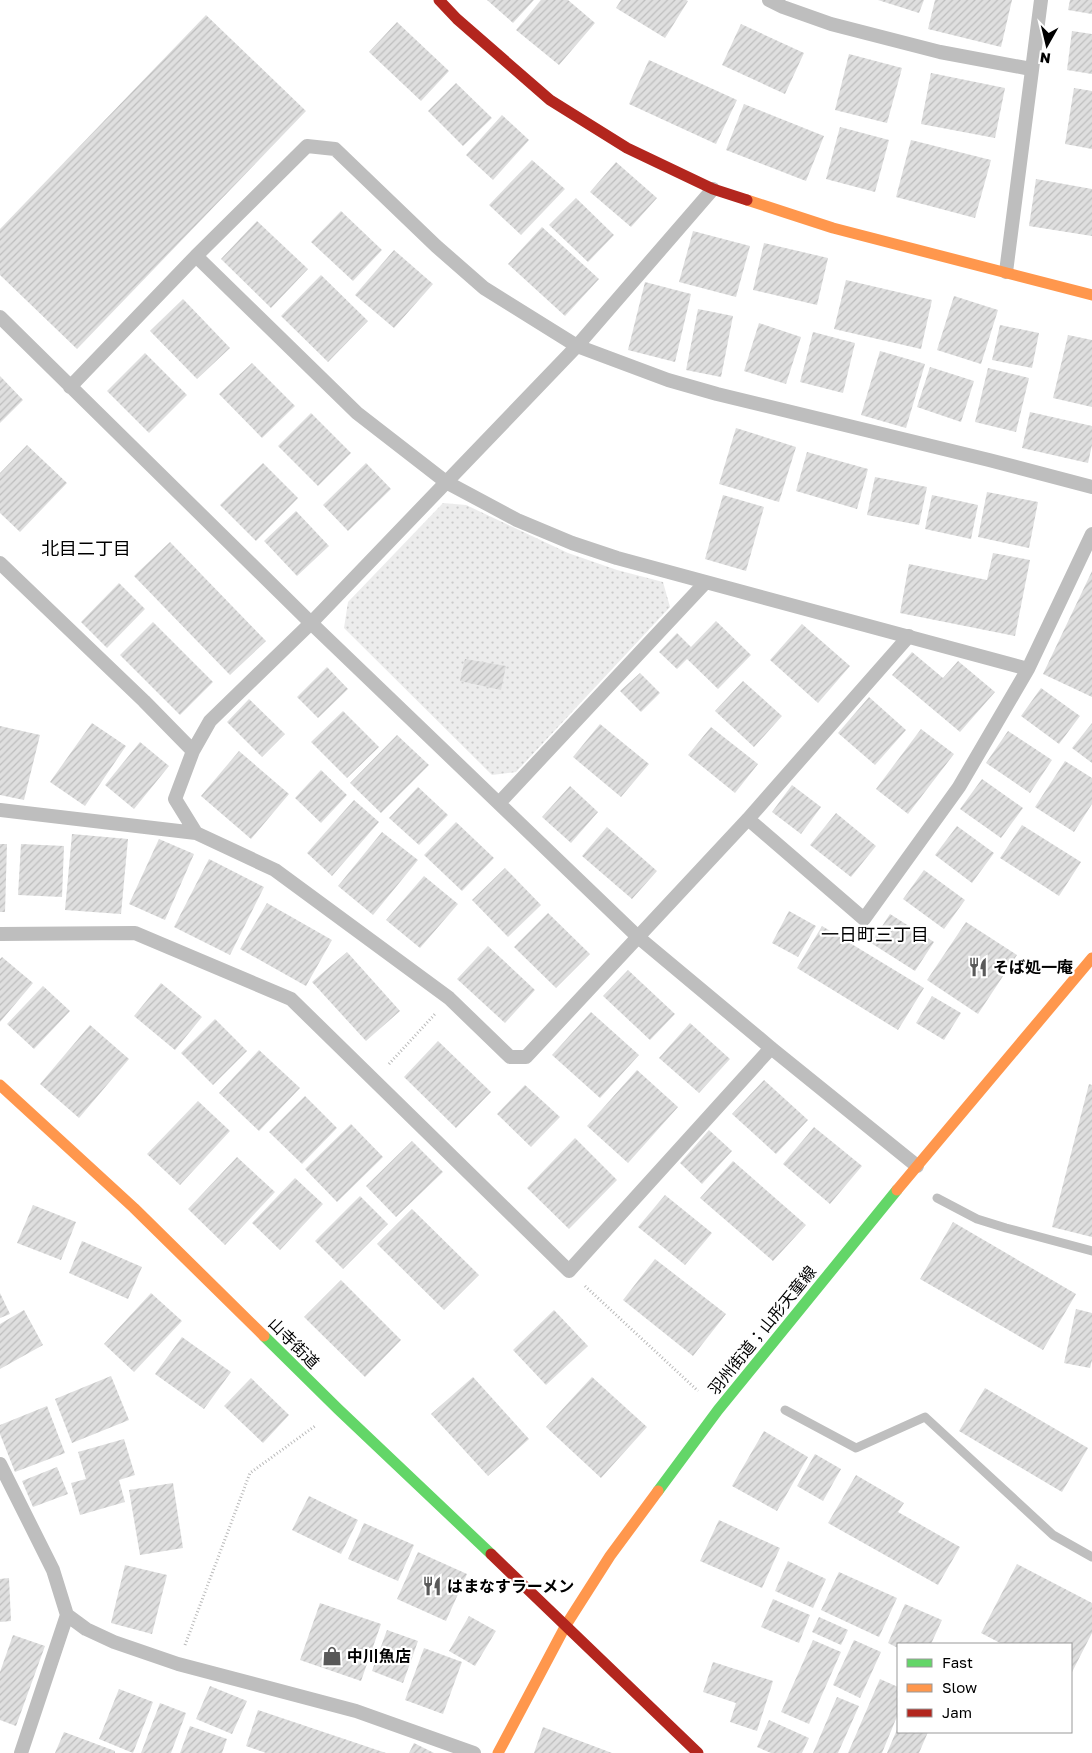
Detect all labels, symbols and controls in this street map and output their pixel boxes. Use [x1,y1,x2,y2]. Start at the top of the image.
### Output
north arrow [1022,20,1072,70]
text: N [1039,49,1052,68]
district label: 北目二丁目 [41,537,131,559]
district label: 一日町三丁目 [821,923,929,945]
restaurant icon: そば処一庵 [967,956,989,978]
place label: そば処一庵 [993,957,1073,977]
street label: 羽州街道；山形天童線 [704,1262,820,1398]
street label: 山寺街道 [264,1313,324,1373]
restaurant icon: はまなすラーメン [421,1575,443,1597]
place label: はまなすラーメン [447,1576,574,1596]
legend [897,1643,1072,1733]
shop icon: 中川魚店 [321,1645,343,1667]
place label: 中川魚店 [347,1646,411,1666]
text: Fast [942,1653,973,1671]
text: Slow [942,1678,977,1696]
text: Jam [942,1703,972,1721]

